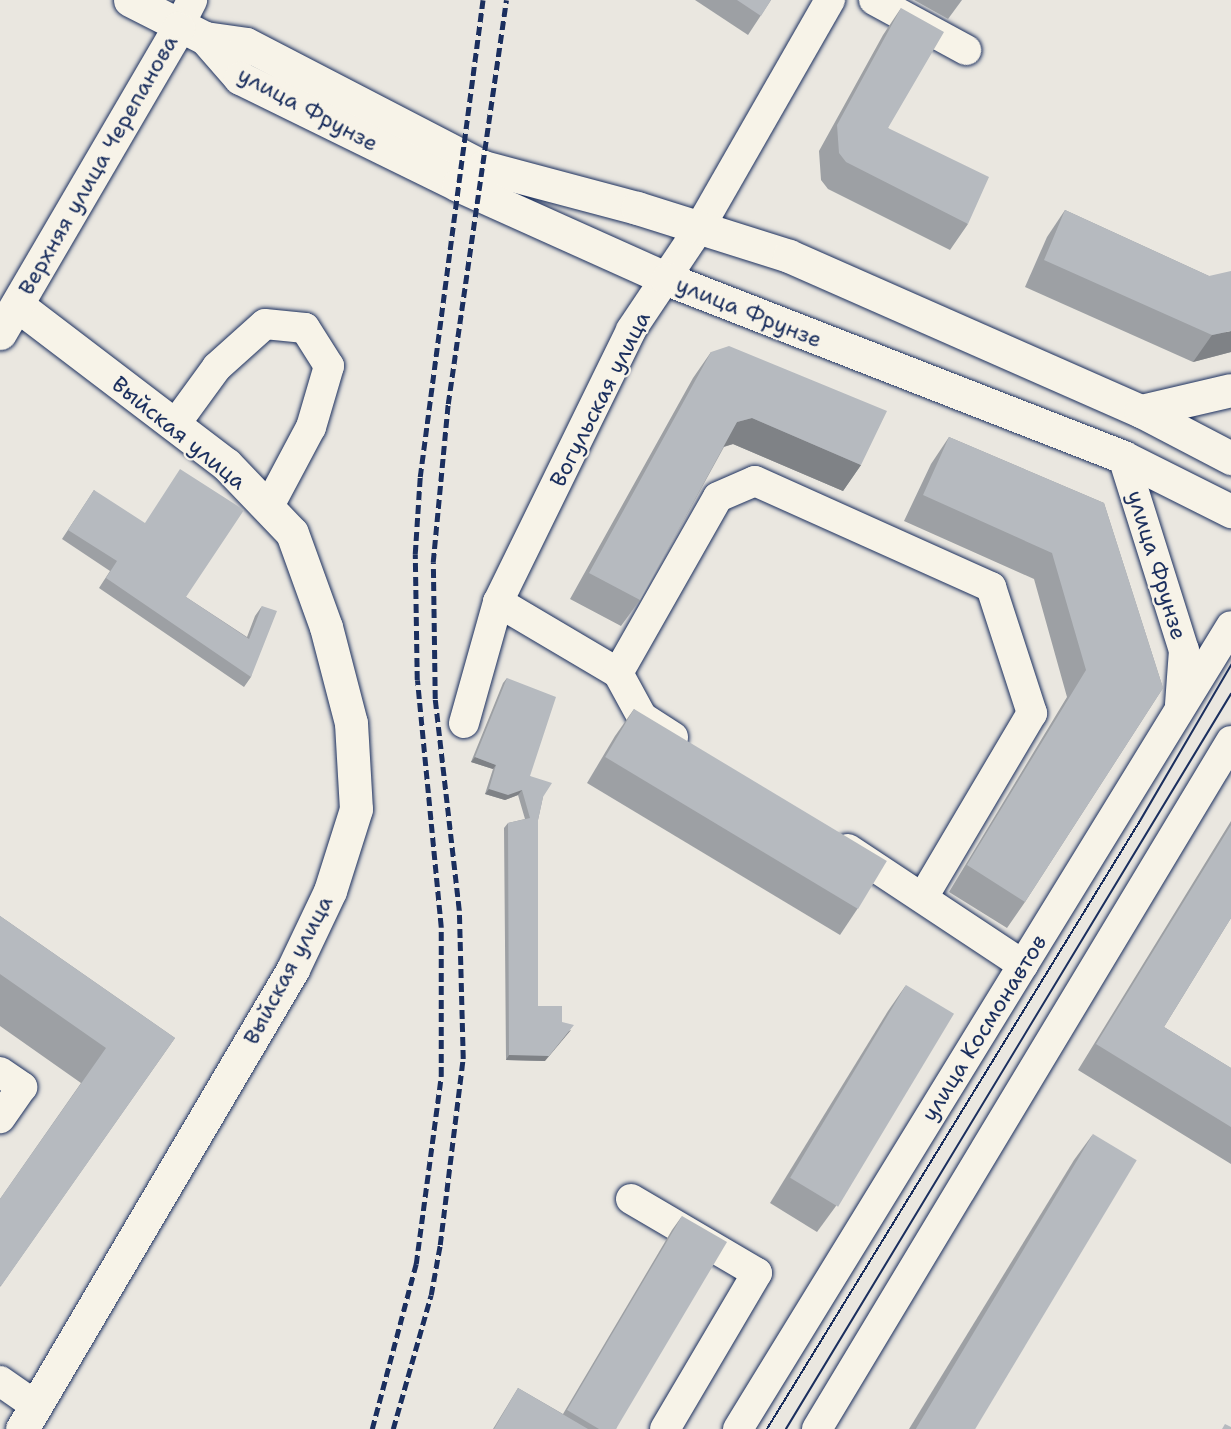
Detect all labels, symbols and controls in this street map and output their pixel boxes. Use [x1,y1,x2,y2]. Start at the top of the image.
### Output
street label: Верхняя улица Черепанова [13,30,183,300]
street label: улица Фрунзе [234,61,382,157]
street label: улица Фрунзе [672,271,826,353]
street label: Вогульская улица [544,307,656,491]
street label: Выйская улица [107,371,251,495]
street label: улица Фрунзе [1122,487,1192,643]
street label: Выйская улица [238,891,338,1049]
street label: улица Космонавтов [916,930,1052,1126]

